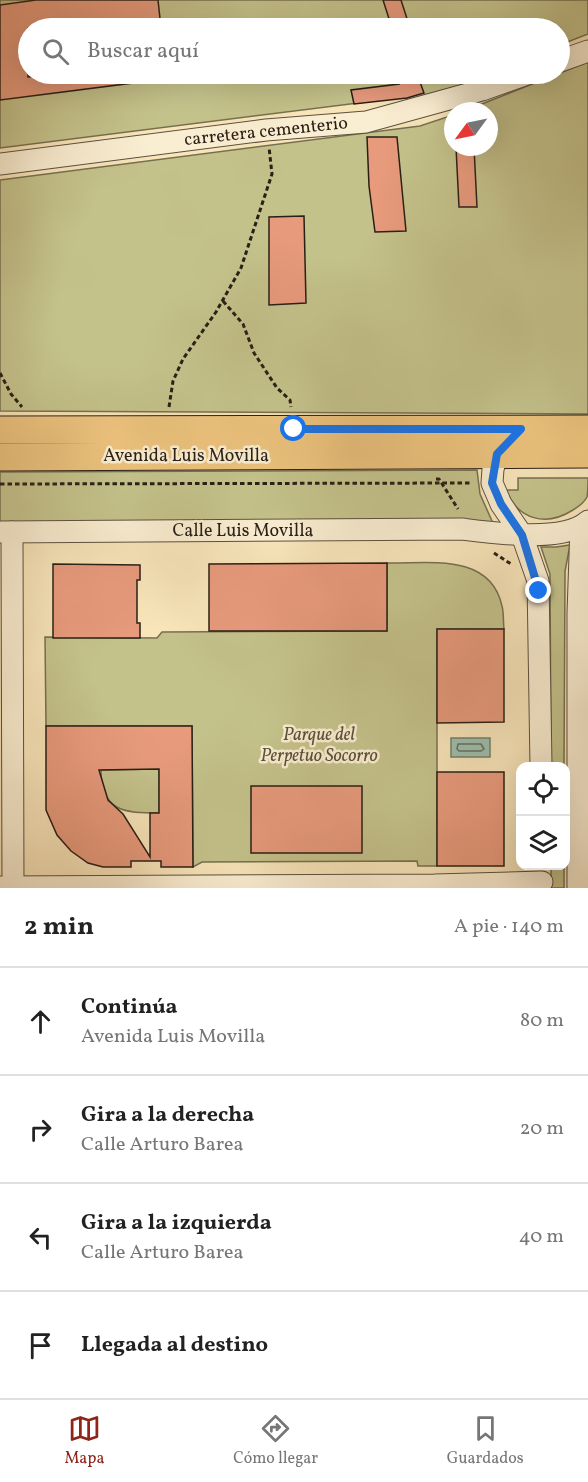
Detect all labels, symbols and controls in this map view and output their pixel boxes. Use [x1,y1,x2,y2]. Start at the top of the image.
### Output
search box [18,18,570,84]
icon: search [39,35,72,68]
text: Buscar aquí [87,36,199,67]
north arrow [444,102,498,156]
street label: carretera cementerio [183,111,349,153]
route start [280,415,306,441]
street label: Avenida Luis Movilla [103,444,269,469]
street label: Calle Luis Movilla [172,519,314,544]
route end [525,577,551,603]
park label: Parque del Perpetuo Socorro [260,723,378,769]
map controls [516,762,570,870]
button: locate [516,762,570,816]
button: layers [516,816,570,870]
text: 2 min [24,909,94,945]
text: A pie · 140 m [454,913,564,941]
text: Continúa [81,992,178,1023]
icon: ahead [24,1005,57,1038]
text: 80 m [520,1007,564,1035]
text: Avenida Luis Movilla [81,1023,265,1051]
text: Gira a la derecha [81,1100,254,1131]
icon: right [24,1113,57,1146]
text: 20 m [520,1115,564,1143]
text: Calle Arturo Barea [81,1131,243,1159]
text: Gira a la izquierda [81,1208,272,1239]
icon: left [24,1221,57,1254]
text: 40 m [519,1223,564,1251]
text: Calle Arturo Barea [81,1239,243,1267]
icon: arrive [24,1329,57,1362]
text: Llegada al destino [81,1330,268,1361]
tab: Mapa [64,1412,104,1470]
tab: Cómo llegar [233,1412,318,1470]
tab: Guardados [447,1412,524,1470]

